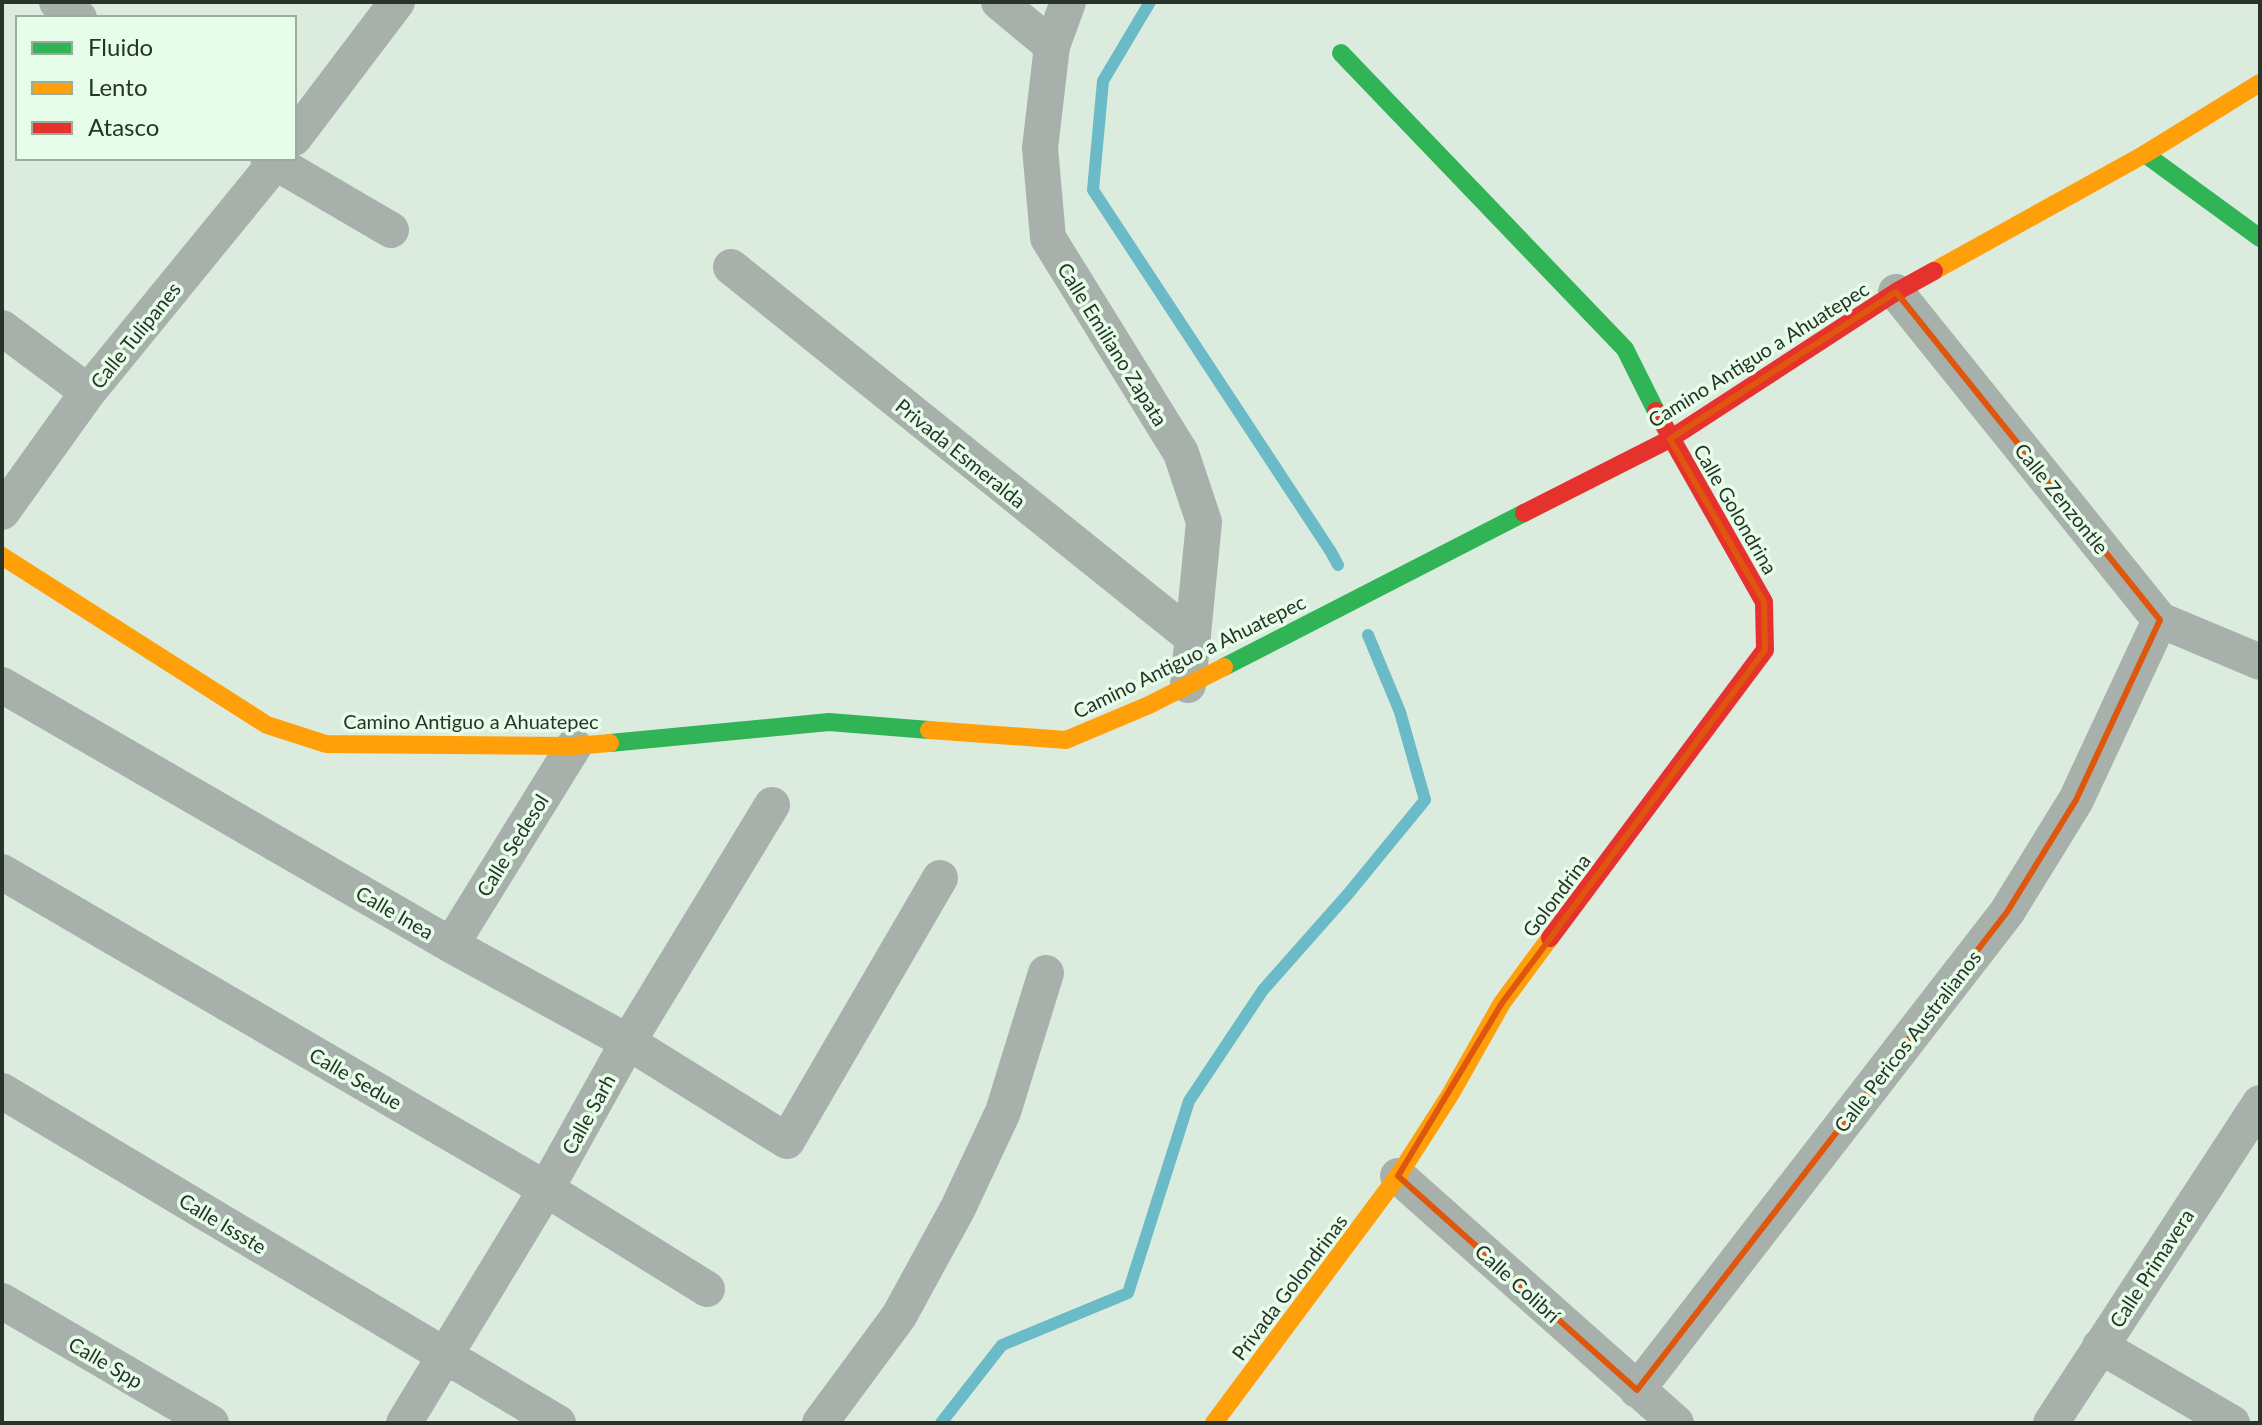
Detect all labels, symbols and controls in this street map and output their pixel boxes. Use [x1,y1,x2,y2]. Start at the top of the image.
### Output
legend [16,16,296,160]
text: Fluido [88,32,153,61]
text: Lento [88,72,148,101]
text: Atasco [88,112,159,141]
street label: Calle Emiliano Zapata [1053,258,1173,430]
street label: Camino Antiguo a Ahuatepec [1643,276,1873,432]
street label: Calle Tulipanes [85,277,185,393]
street label: Privada Esmeralda [891,393,1031,513]
street label: Calle Zenzontle [2010,438,2114,558]
street label: Calle Golondrina [1689,440,1783,578]
street label: Camino Antiguo a Ahuatepec [1069,589,1309,723]
street label: Camino Antiguo a Ahuatepec [343,709,599,733]
street label: Calle Sedesol [471,789,553,901]
street label: Golondrina [1517,849,1595,941]
street label: Calle Inea [352,880,438,944]
street label: Calle Pericos Australianos [1828,945,1986,1137]
street label: Calle Sedue [306,1042,406,1114]
street label: Calle Sarh [556,1070,620,1158]
street label: Calle Issste [175,1188,271,1258]
street label: Calle Primavera [2104,1204,2198,1332]
street label: Privada Golondrinas [1226,1209,1352,1365]
street label: Calle Colibrí [1471,1239,1566,1328]
street label: Calle Spp [65,1331,147,1393]

